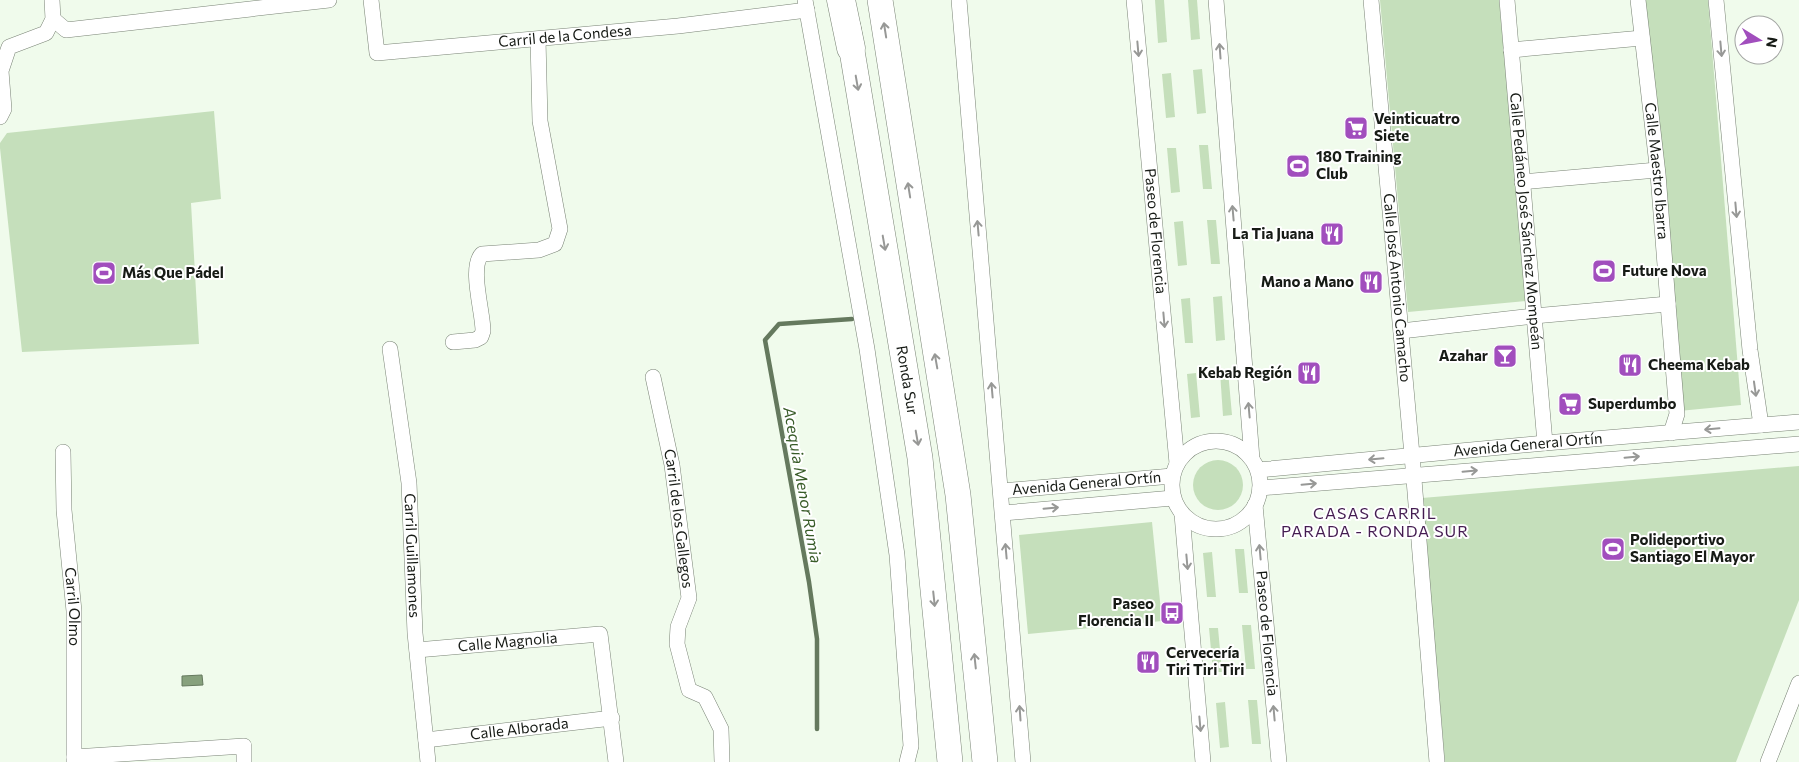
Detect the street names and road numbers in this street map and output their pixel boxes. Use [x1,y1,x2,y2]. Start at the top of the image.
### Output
street label: Carril de la Condesa [497,20,632,50]
street label: Calle Pedáneo José Sánchez Mompeán [1507,92,1547,351]
street label: Calle Maestro Ibarra [1642,101,1673,240]
street label: Paseo de Florencia [1142,167,1171,295]
street label: Calle José Antonio Camacho [1380,192,1415,383]
street label: Ronda Sur [893,344,923,416]
street label: Avenida General Ortín [1452,428,1603,460]
street label: Carril de los Gallegos [661,447,698,589]
street label: Avenida General Ortín [1011,467,1162,498]
street label: Carril Guillamones [401,493,424,618]
street label: Carril Olmo [62,566,84,646]
street label: Paseo de Florencia [1253,570,1283,697]
street label: Calle Magnolia [457,628,558,654]
street label: Calle Alborada [469,713,569,743]

